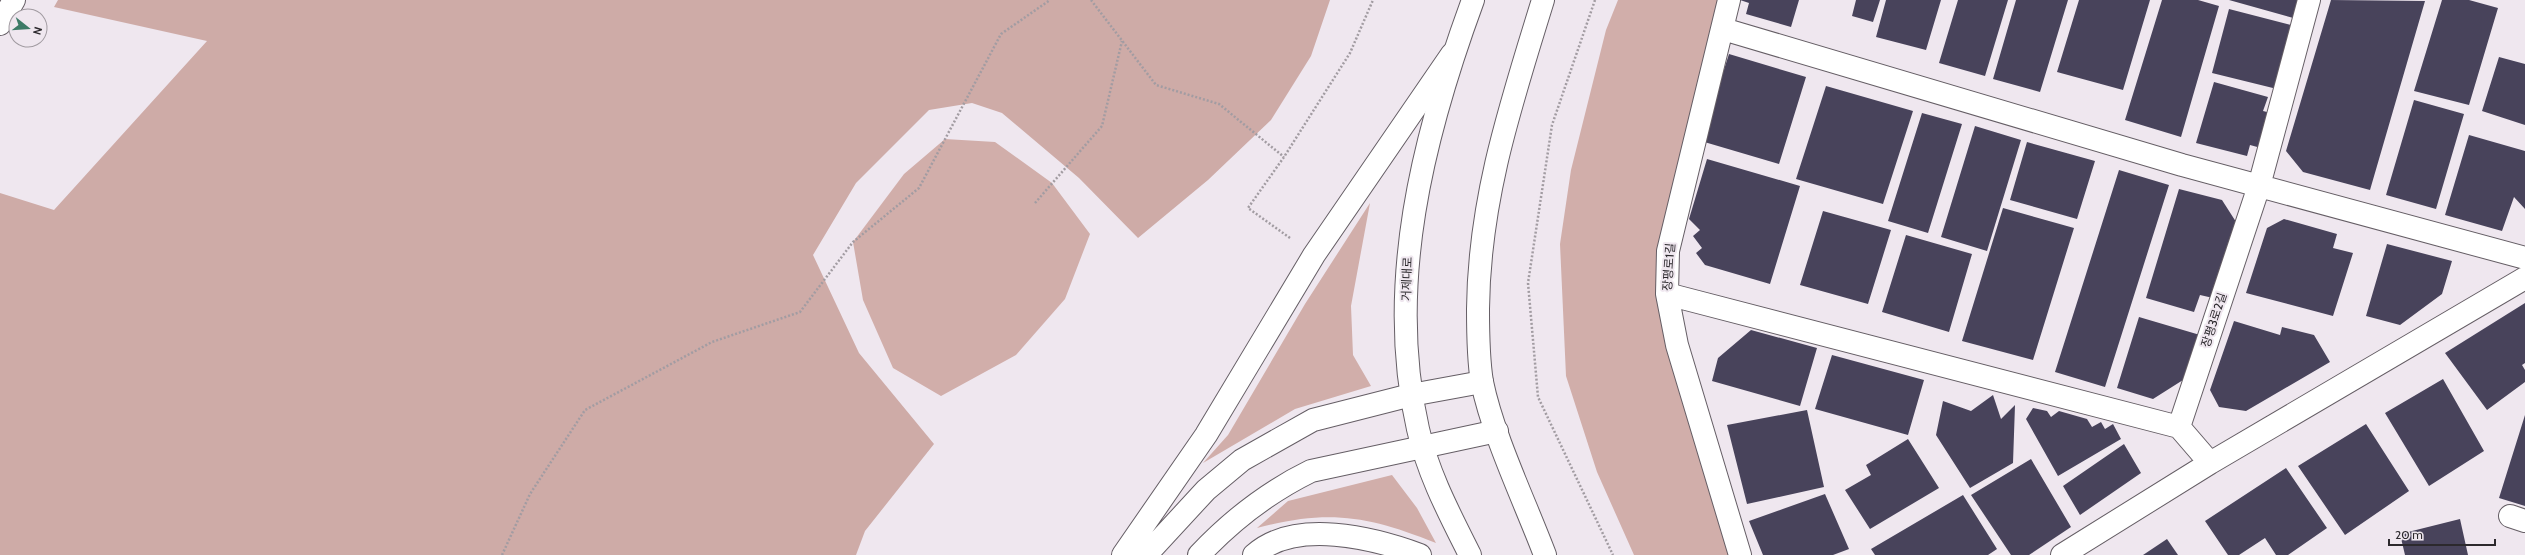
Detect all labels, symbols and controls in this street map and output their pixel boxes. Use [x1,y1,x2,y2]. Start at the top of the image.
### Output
north arrow [8,8,48,48]
text: N [30,25,45,37]
street label: 장평로1길 [1659,242,1678,291]
street label: 거제대로 [1398,257,1415,301]
street label: 장평3로2길 [2198,290,2229,349]
scale bar [2389,521,2495,547]
text: 20 m [2395,527,2423,542]

